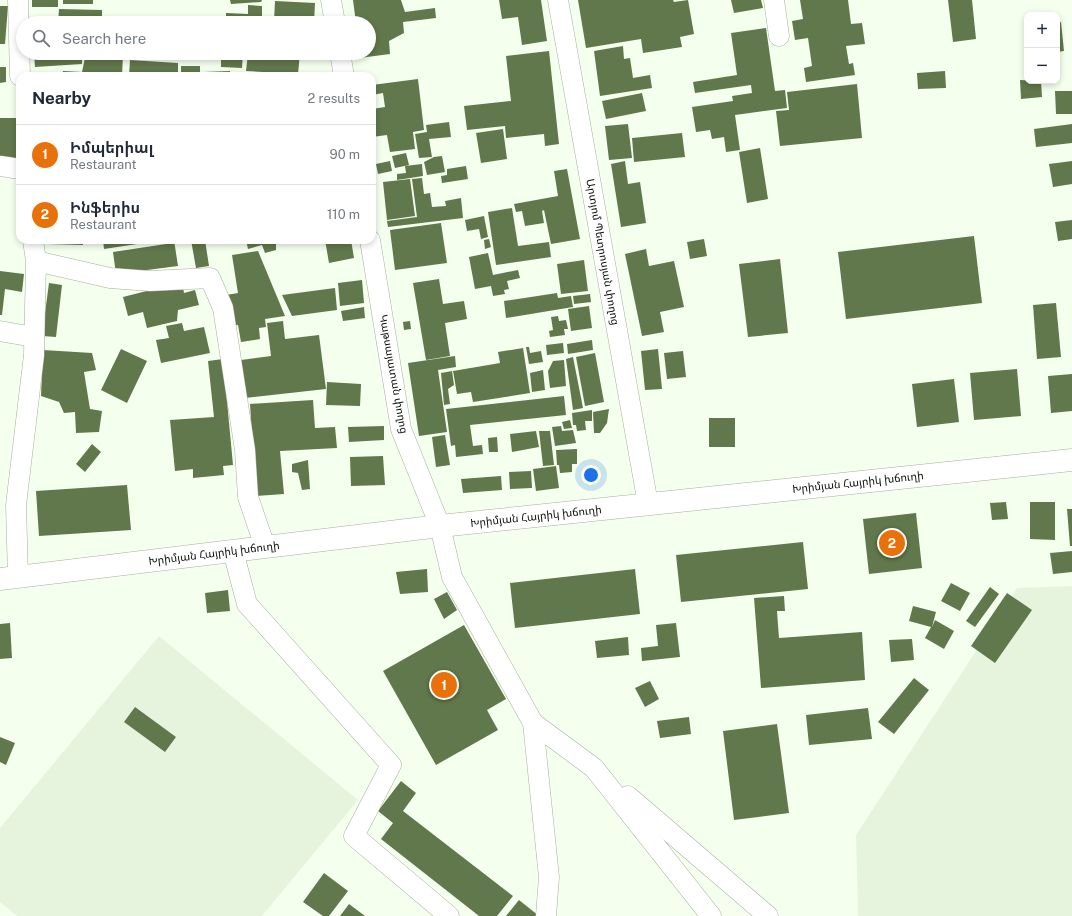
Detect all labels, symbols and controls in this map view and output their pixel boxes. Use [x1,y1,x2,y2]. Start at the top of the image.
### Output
map controls [1024,12,1060,84]
button: + [1024,12,1060,48]
search box [16,16,376,60]
icon: search [30,27,52,49]
text: Search here [62,30,146,47]
button: − [1024,48,1060,84]
text: Nearby [32,88,91,108]
text: 2 results [308,91,360,106]
text: Իմպերիալ [70,139,153,156]
text: 1 [42,147,48,162]
text: 90 m [330,147,360,162]
text: Restaurant [70,157,136,172]
street label: Արտյոմ Պետրոսյան փողոց [583,178,622,326]
text: Ինֆերիս [70,199,140,216]
text: 2 [41,207,49,222]
text: 110 m [327,207,360,222]
text: Restaurant [70,217,136,232]
street label: Կաթսայատան փողոց [377,313,410,435]
your location [581,465,601,485]
street label: Խրիմյան Հայրիկ խճուղի [792,469,924,496]
street label: Խրիմյան Հայրիկ խճուղի [470,503,602,530]
pin: 2 [879,528,905,558]
street label: Խրիմյան Հայրիկ խճուղի [148,539,280,568]
pin: 1 [431,670,457,700]

